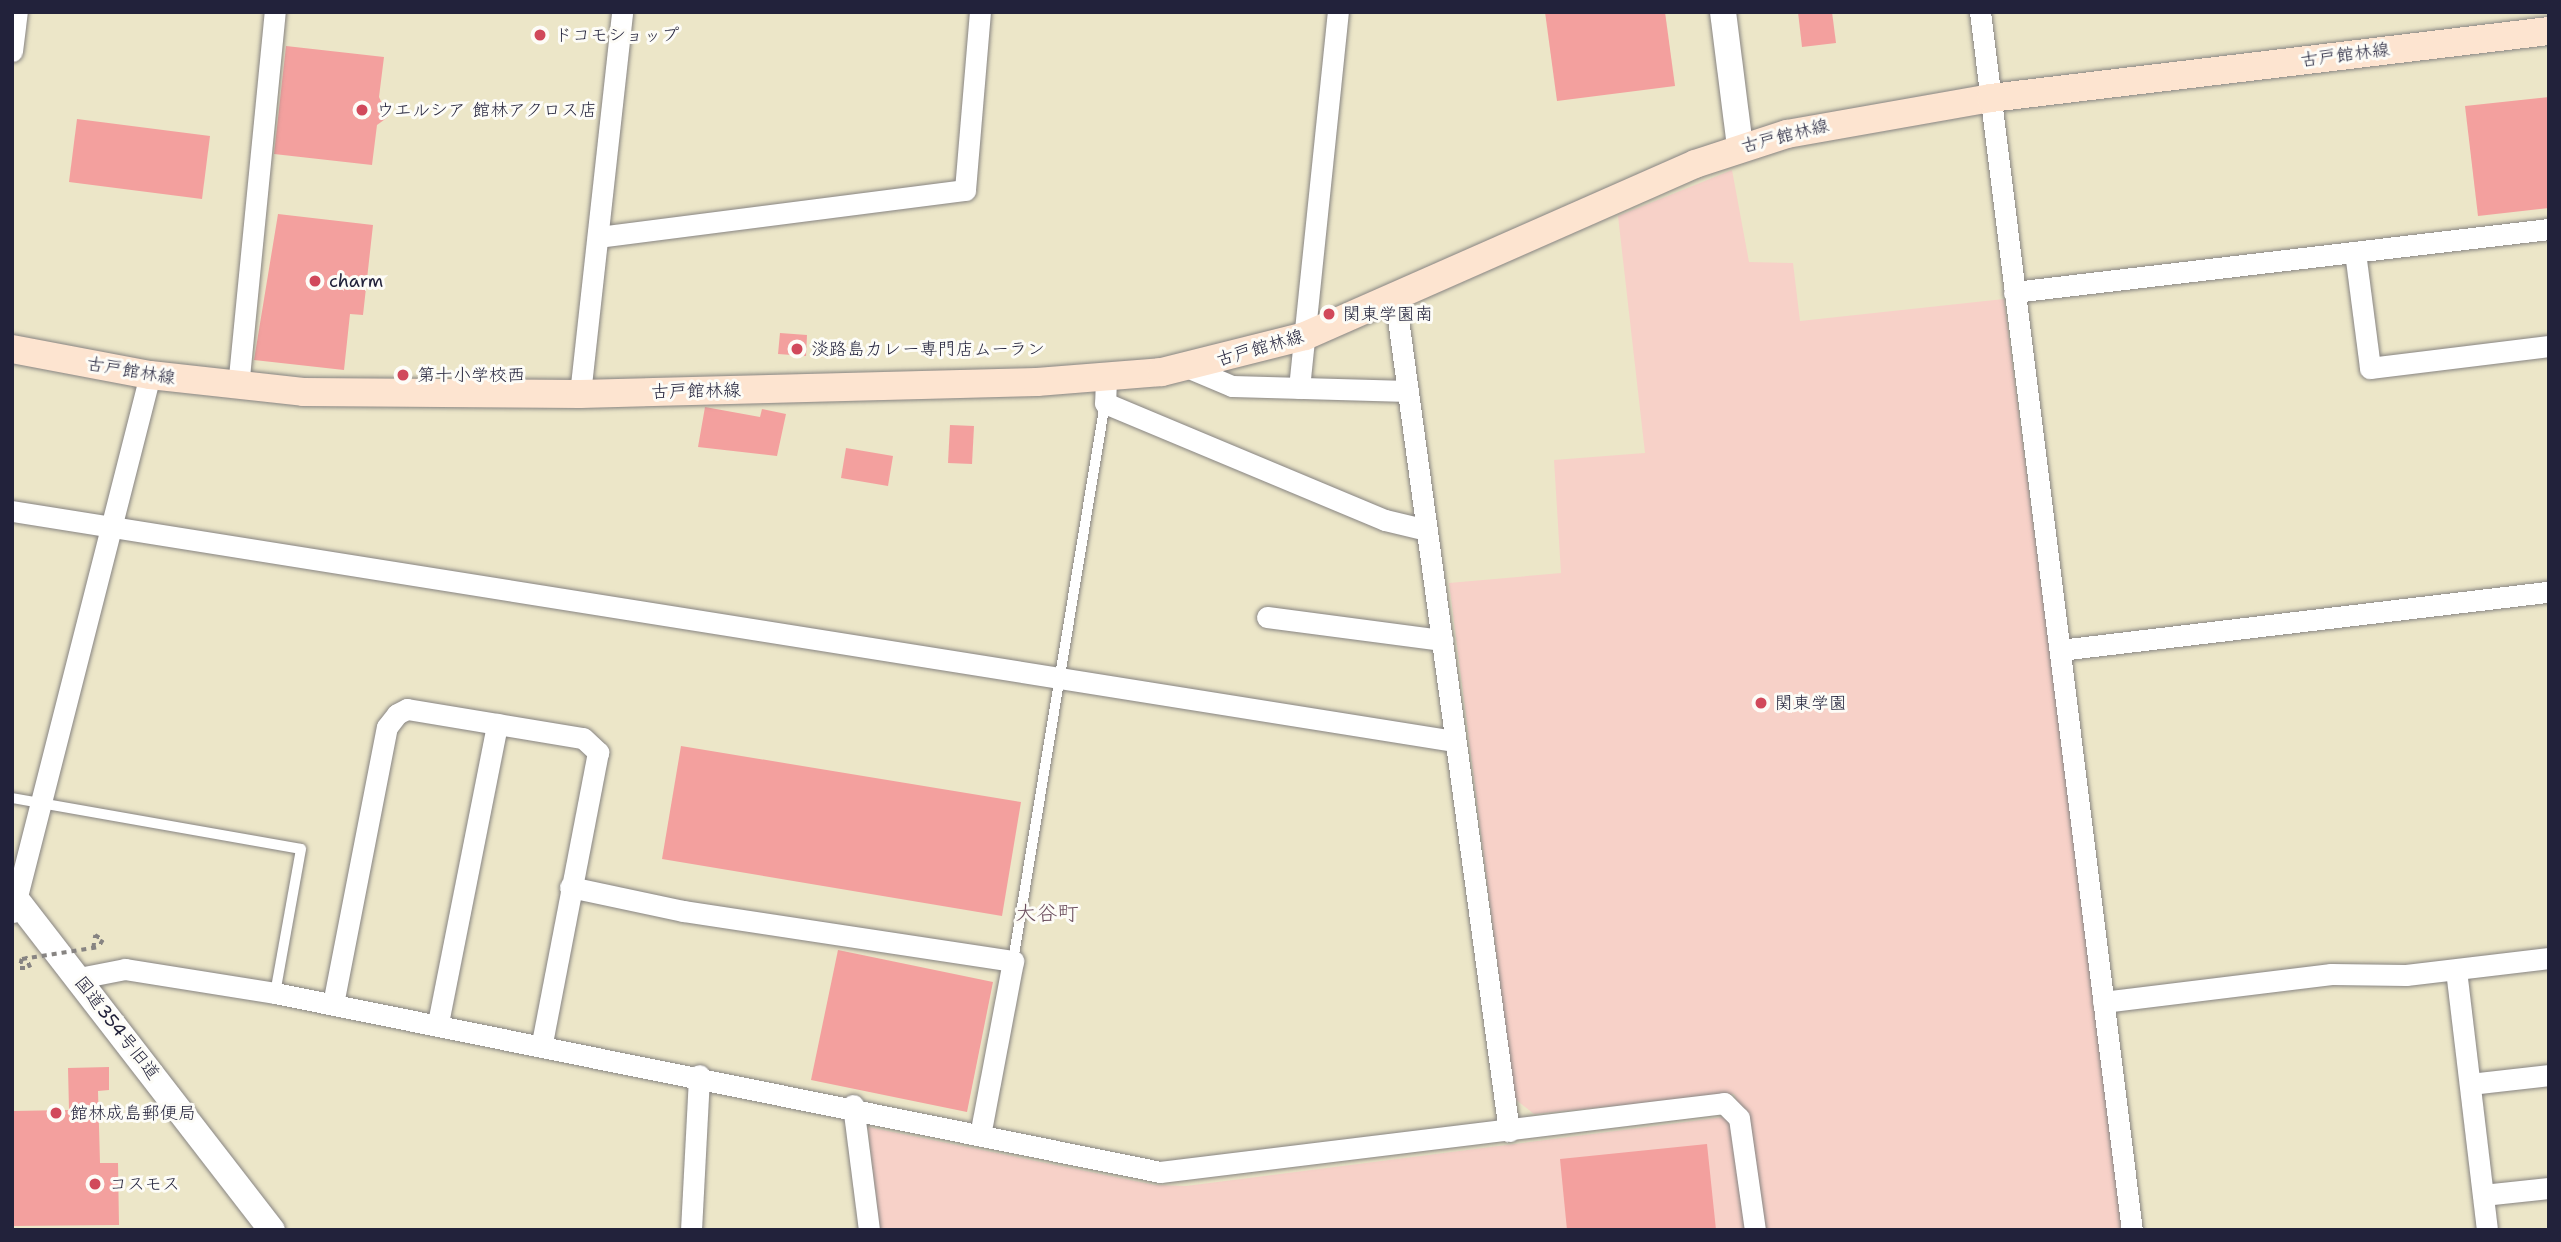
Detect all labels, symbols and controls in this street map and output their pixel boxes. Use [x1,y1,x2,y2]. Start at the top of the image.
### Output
place label: ドコモショップ [554,24,680,46]
marker: ドコモショップ [532,27,548,43]
street label: 古戸館林線 [2299,39,2391,71]
place label: ウエルシア 館林アクロス店 [376,99,598,121]
marker: ウエルシア 館林アクロス店 [354,102,370,118]
street label: 古戸館林線 [1739,115,1831,157]
place label: charm [329,270,383,292]
marker: charm [307,273,323,289]
place label: 関東学園南 [1343,303,1433,325]
marker: 関東学園南 [1321,306,1337,322]
street label: 古戸館林線 [1214,325,1306,371]
place label: 淡路島カレー専門店ムーラン [811,338,1045,360]
marker: 淡路島カレー専門店ムーラン [789,341,805,357]
street label: 古戸館林線 [85,353,177,389]
place label: 第十小学校西 [417,364,525,386]
marker: 第十小学校西 [395,367,411,383]
street label: 古戸館林線 [651,379,741,403]
place label: 関東学園 [1775,692,1847,714]
marker: 関東学園 [1753,695,1769,711]
district label: 大谷町 [1016,900,1078,926]
street label: 国道354号旧道 [70,972,164,1084]
place label: 館林成島郵便局 [70,1102,196,1124]
marker: 館林成島郵便局 [48,1105,64,1121]
place label: コスモス [109,1173,181,1195]
marker: コスモス [87,1176,103,1192]

